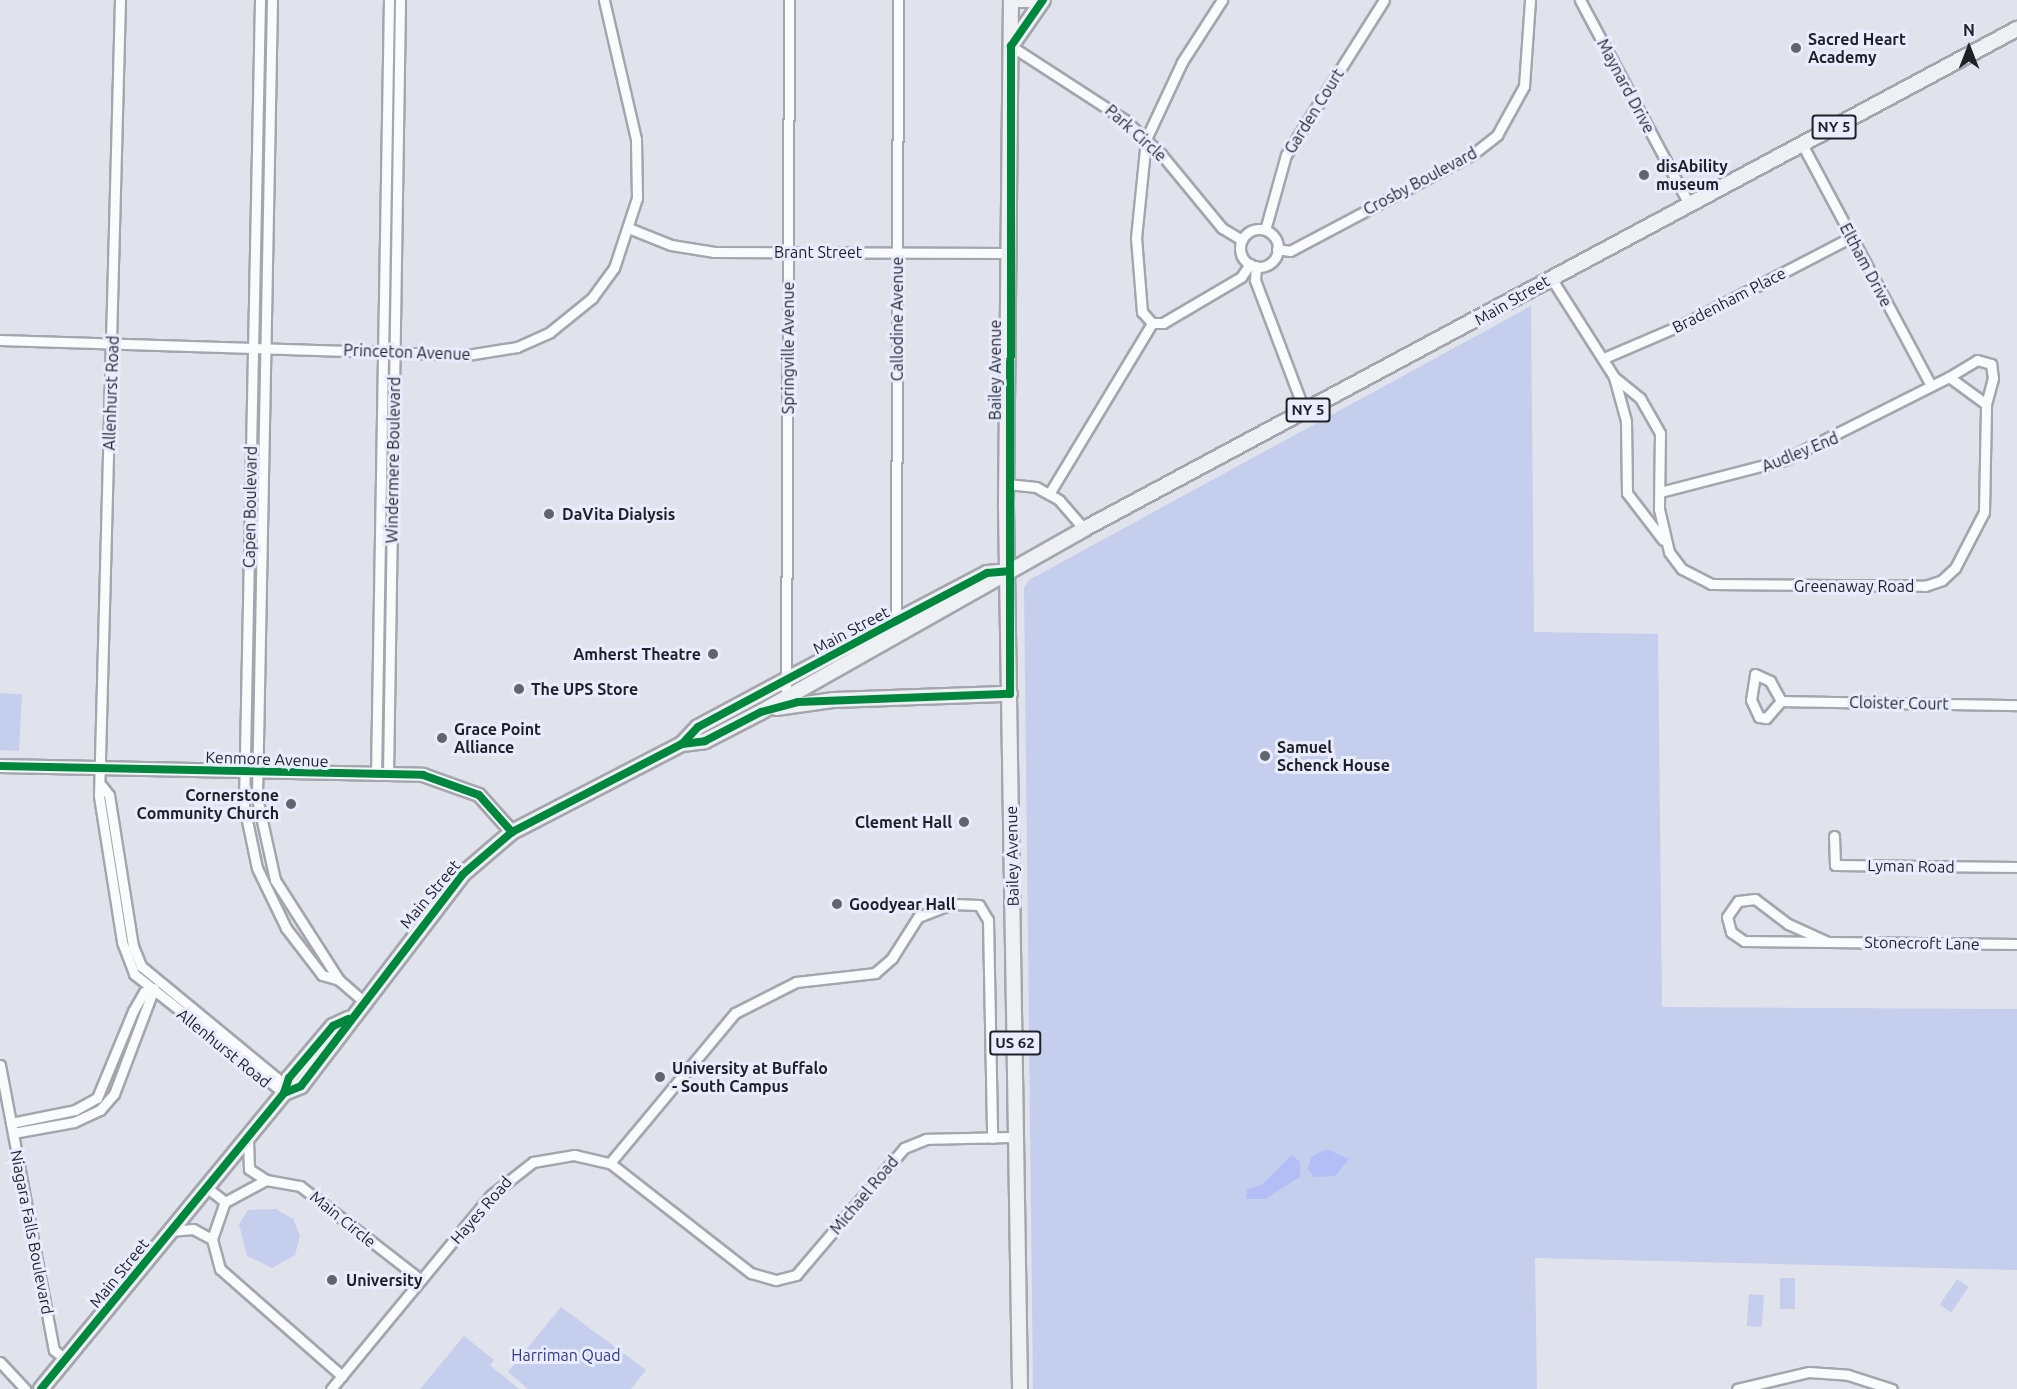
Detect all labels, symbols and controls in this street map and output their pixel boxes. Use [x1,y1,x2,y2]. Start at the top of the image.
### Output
north arrow [1939,18,1999,78]
text: N [1963,21,1975,39]
place label: Sacred Heart Academy [1808,29,1906,67]
street label: Maynard Drive [1593,36,1659,136]
marker: Sacred Heart Academy [1789,41,1803,55]
street label: Garden Court [1280,65,1348,157]
street label: Park Circle [1101,101,1171,165]
road number: NY 5 [1812,115,1856,139]
street label: Crosby Boulevard [1360,143,1480,219]
place label: disAbility museum [1656,156,1728,194]
marker: disAbility museum [1637,168,1651,182]
street label: Eltham Drive [1836,220,1896,310]
street label: Brant Street [774,242,862,262]
street label: Callodine Avenue [887,257,907,381]
street label: Bradenham Place [1669,263,1789,337]
street label: Main Street [1471,271,1553,329]
street label: Springville Avenue [778,282,798,414]
street label: Bailey Avenue [985,320,1005,420]
street label: Allenhurst Road [99,335,123,451]
street label: Princeton Avenue [343,340,471,364]
street label: Windermere Boulevard [382,377,404,543]
road number: NY 5 [1286,398,1330,422]
street label: Audley End [1759,428,1841,476]
street label: Capen Boulevard [239,446,261,568]
place label: DaVita Dialysis [562,504,675,524]
marker: DaVita Dialysis [540,505,558,523]
street label: Greenaway Road [1794,576,1914,596]
street label: Main Street [810,602,892,658]
place label: Amherst Theatre [573,644,701,664]
marker: Amherst Theatre [706,647,720,661]
place label: The UPS Store [531,679,638,699]
marker: The UPS Store [512,682,526,696]
street label: Cloister Court [1849,693,1949,713]
place label: Grace Point Alliance [454,719,541,757]
marker: Grace Point Alliance [435,731,449,745]
place label: Samuel Schenck House [1277,737,1390,775]
street label: Kenmore Avenue [205,747,329,771]
marker: Samuel Schenck House [1258,749,1272,763]
place label: Cornerstone Community Church [137,785,279,823]
marker: Cornerstone Community Church [284,797,298,811]
street label: Bailey Avenue [1002,806,1022,906]
place label: Clement Hall [855,812,952,832]
marker: Clement Hall [957,815,971,829]
street label: Main Street [396,856,464,932]
street label: Lyman Road [1867,856,1955,876]
place label: Goodyear Hall [849,894,955,914]
marker: Goodyear Hall [830,897,844,911]
street label: Stonecroft Lane [1864,932,1980,954]
street label: Allenhurst Road [173,1004,275,1092]
road number: US 62 [988,1031,1042,1055]
place label: University at Buffalo - South Campus [672,1058,828,1096]
marker: University at Buffalo - South Campus [653,1070,667,1084]
street label: Niagara Falls Boulevard [7,1148,57,1316]
street label: Michael Road [826,1152,902,1238]
street label: Hayes Road [446,1172,516,1248]
street label: Main Circle [306,1187,380,1251]
street label: Main Street [85,1235,153,1311]
place label: University [346,1270,423,1290]
marker: University [323,1271,341,1289]
park label: Harriman Quad [511,1345,621,1365]

